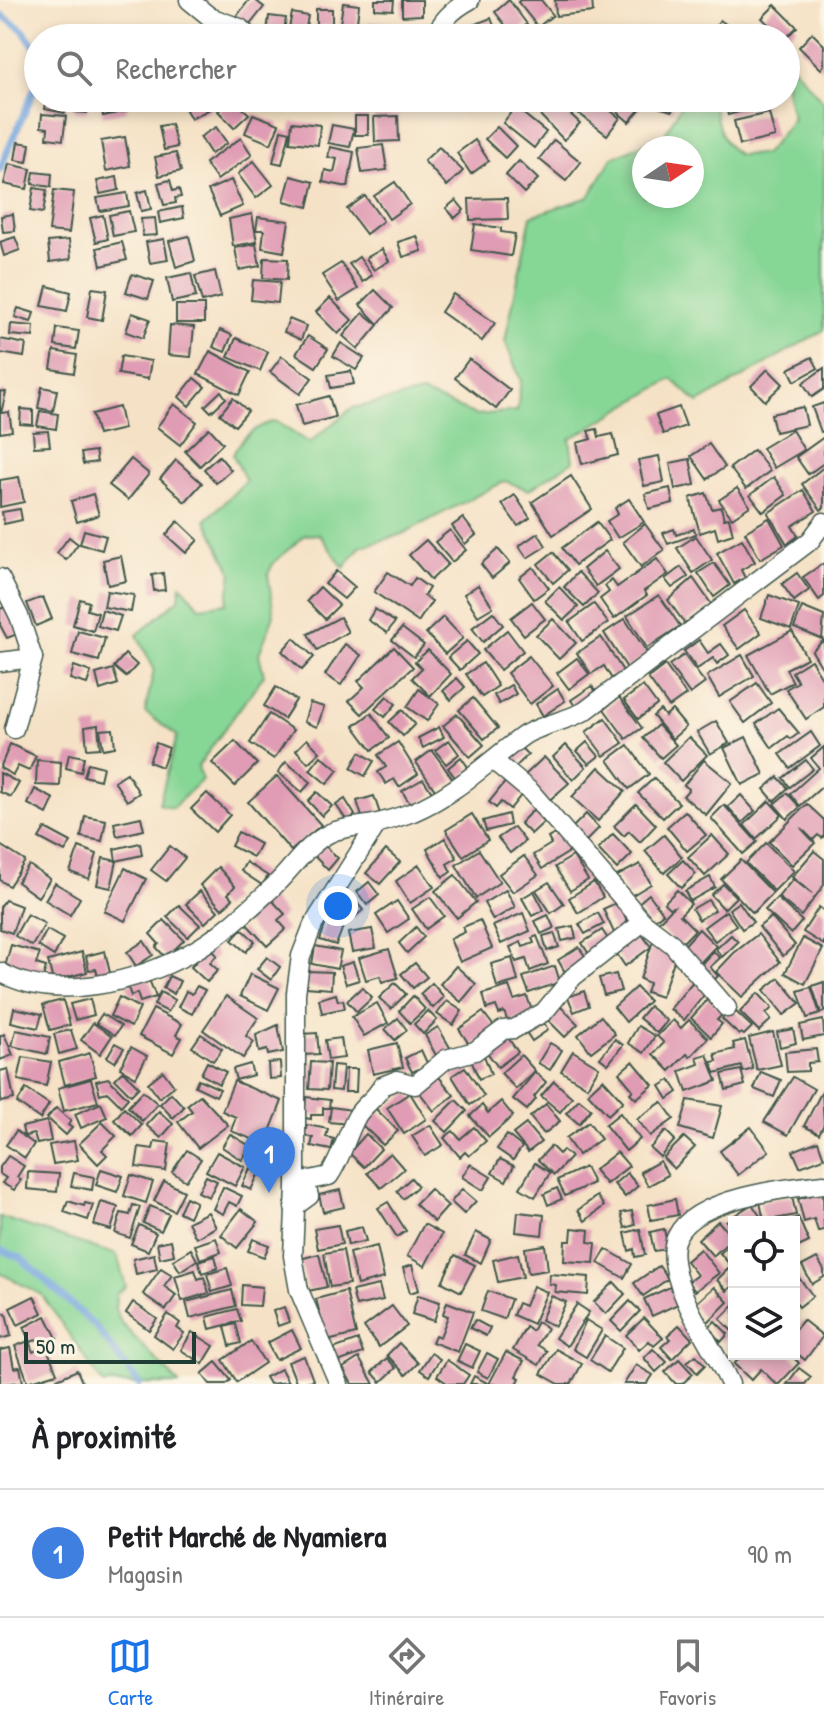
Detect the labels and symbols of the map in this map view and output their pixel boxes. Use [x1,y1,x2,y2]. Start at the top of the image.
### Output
north arrow [632,136,704,208]
your location [318,886,358,926]
pin: 1 [243,1127,295,1193]
scale bar [24,1328,196,1364]

